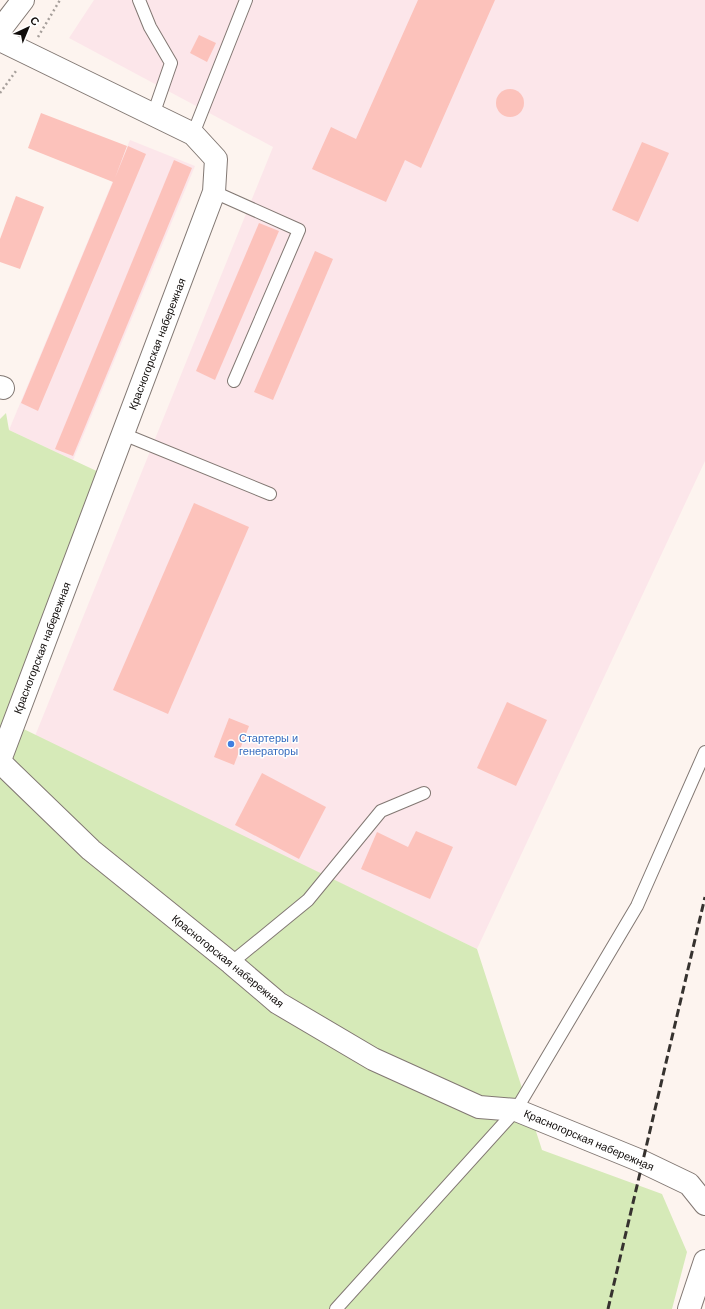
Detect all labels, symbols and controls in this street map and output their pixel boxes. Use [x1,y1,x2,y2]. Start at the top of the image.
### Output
north arrow [8,8,48,48]
text: С [28,14,42,28]
street label: Краcногорская набережная [126,276,188,412]
street label: Краcногорская набережная [11,580,73,716]
place label: Стартеры и генераторы [239,732,298,757]
marker: Стартеры и генераторы [226,739,236,749]
street label: Краcногорская набережная [170,912,286,1010]
street label: Краcногорская набережная [522,1107,656,1173]

